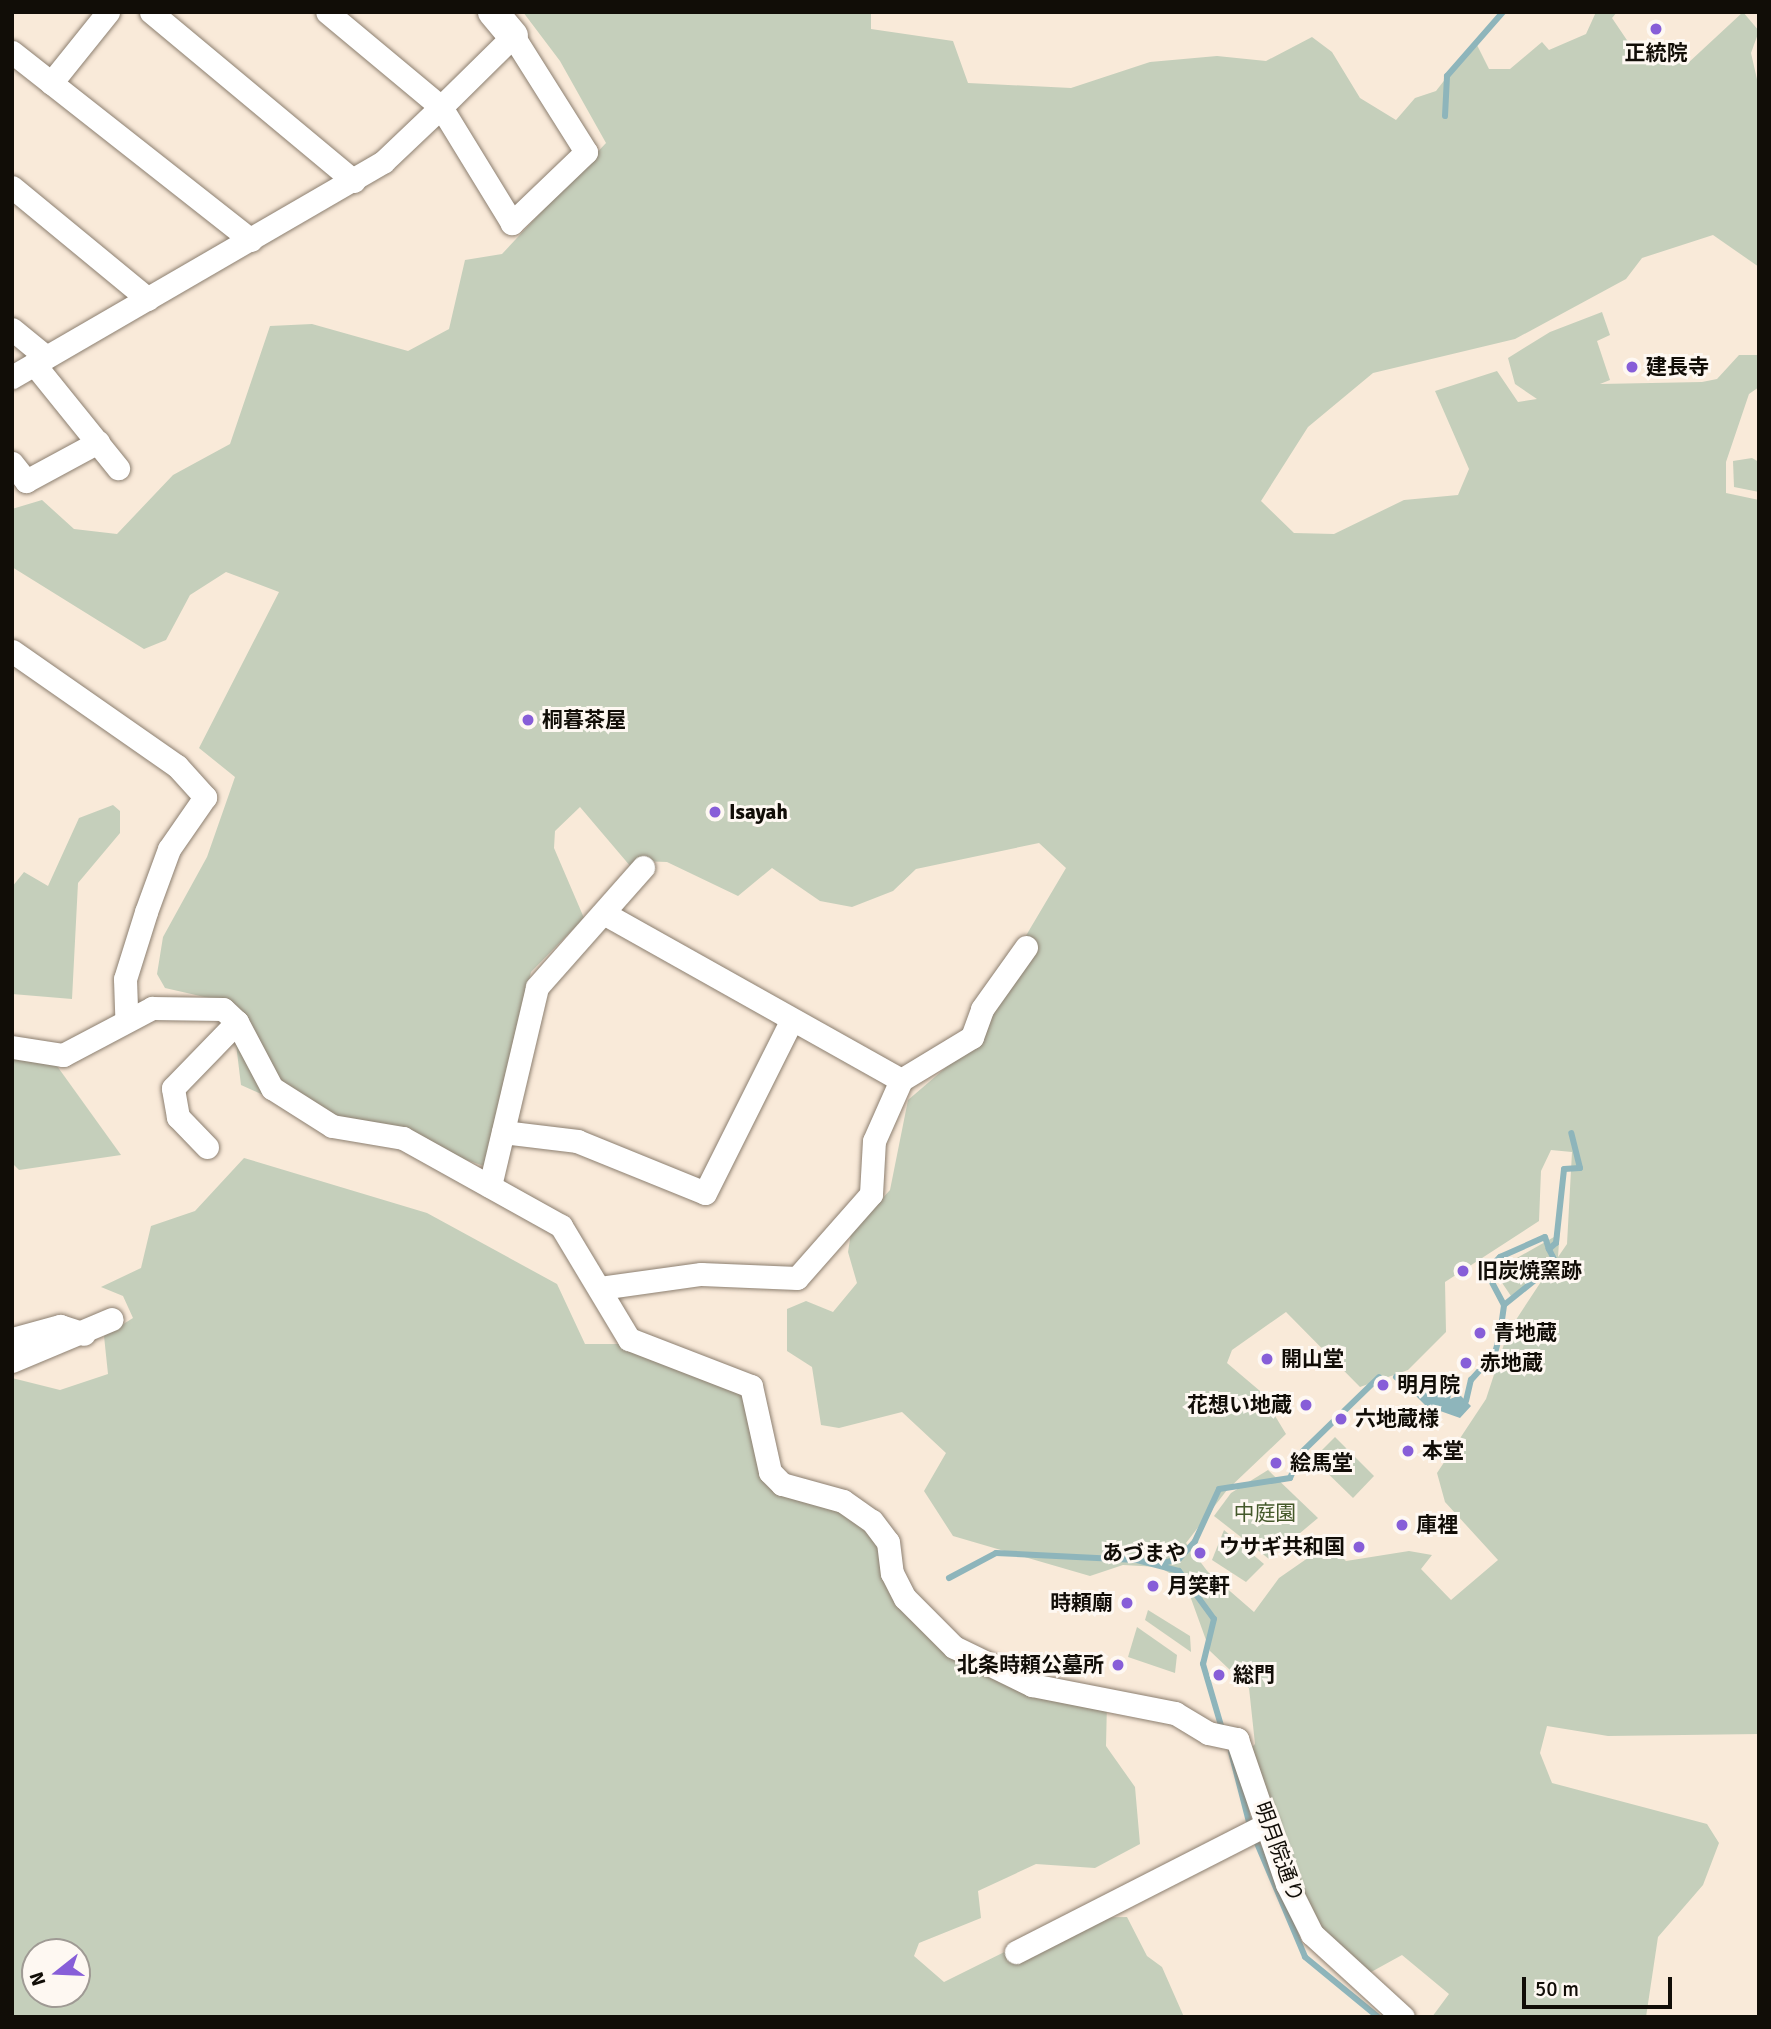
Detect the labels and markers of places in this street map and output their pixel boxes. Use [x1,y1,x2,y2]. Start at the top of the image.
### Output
marker: 正統院 [1648,21,1664,37]
place label: 正統院 [1625,40,1687,66]
place label: 建長寺 [1646,354,1709,380]
marker: 建長寺 [1624,359,1640,375]
place label: 桐暮茶屋 [542,707,626,733]
marker: 桐暮茶屋 [520,712,536,728]
place label: Isayah [729,799,788,825]
marker: Isayah [707,804,723,820]
place label: 旧炭焼窯跡 [1477,1258,1582,1284]
marker: 旧炭焼窯跡 [1455,1263,1471,1279]
place label: 青地蔵 [1494,1320,1557,1346]
marker: 青地蔵 [1472,1325,1488,1341]
place label: 開山堂 [1281,1346,1344,1372]
place label: 赤地蔵 [1480,1350,1543,1376]
marker: 開山堂 [1259,1351,1275,1367]
marker: 赤地蔵 [1458,1355,1474,1371]
place label: 明月院 [1397,1372,1460,1398]
marker: 明月院 [1375,1377,1391,1393]
place label: 花想い地蔵 [1187,1392,1292,1418]
marker: 花想い地蔵 [1298,1397,1314,1413]
place label: 六地蔵様 [1355,1406,1439,1432]
marker: 六地蔵様 [1333,1411,1349,1427]
place label: 本堂 [1422,1438,1464,1464]
marker: 本堂 [1400,1443,1416,1459]
place label: 絵馬堂 [1290,1450,1353,1476]
marker: 絵馬堂 [1268,1455,1284,1471]
place label: 庫裡 [1416,1512,1458,1538]
marker: 庫裡 [1394,1517,1410,1533]
place label: ウサギ共和国 [1219,1534,1345,1560]
marker: ウサギ共和国 [1351,1539,1367,1555]
place label: あづまや [1102,1540,1186,1566]
marker: あづまや [1192,1545,1208,1561]
place label: 月笑軒 [1167,1573,1230,1599]
marker: 月笑軒 [1145,1578,1161,1594]
place label: 時頼廟 [1050,1590,1113,1616]
marker: 時頼廟 [1119,1595,1135,1611]
place label: 北条時頼公墓所 [957,1652,1104,1678]
marker: 北条時頼公墓所 [1110,1657,1126,1673]
place label: 総門 [1233,1662,1275,1688]
marker: 総門 [1211,1667,1227,1683]

